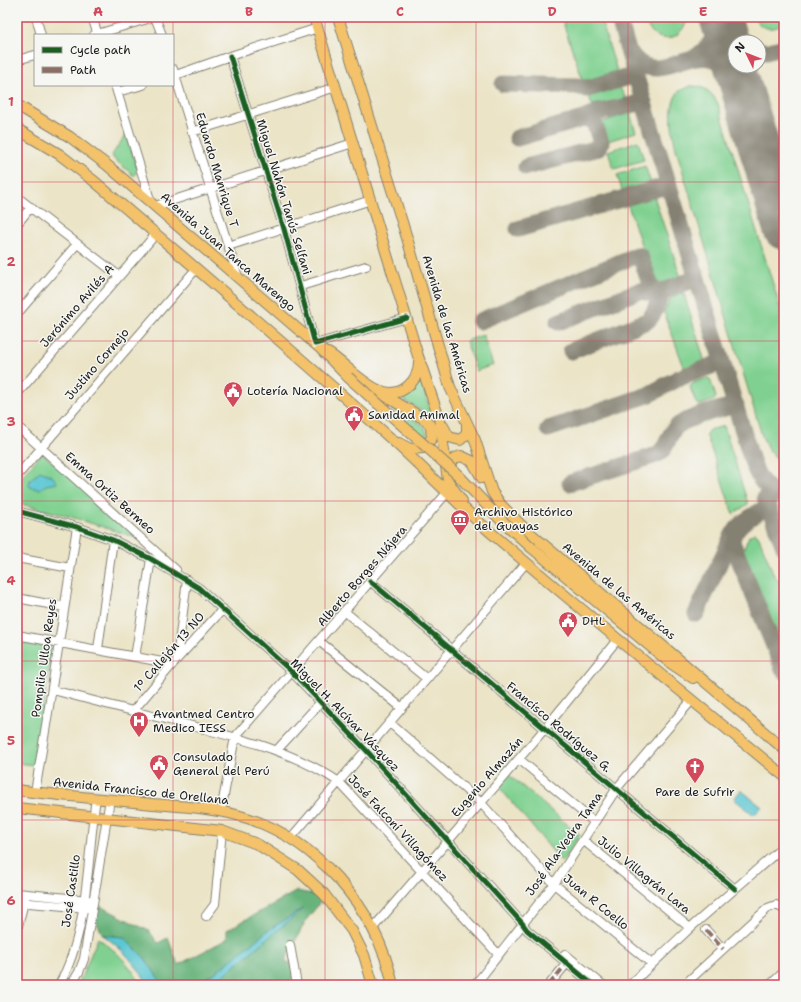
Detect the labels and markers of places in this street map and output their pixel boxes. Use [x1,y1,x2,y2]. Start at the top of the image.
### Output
public building icon: Lotería Nacional [222,380,244,408]
place label: Lotería Nacional [247,383,343,399]
public building icon: Sanidad Animal [343,404,365,432]
place label: Sanidad Animal [368,407,460,423]
place label: Archivo Histórico del Guayas [474,504,573,534]
museum icon: Archivo Histórico del Guayas [449,508,471,536]
public building icon: DHL [557,610,579,638]
place label: DHL [582,613,606,629]
place label: Avantmed Centro Medico IESS [153,706,255,736]
hospital icon: Avantmed Centro Medico IESS [128,710,150,738]
place label: Consulado General del Perú [173,749,270,779]
public building icon: Consulado General del Perú [148,753,170,781]
church icon: Pare de Sufrir [684,756,706,784]
place label: Pare de Sufrir [655,784,735,800]

